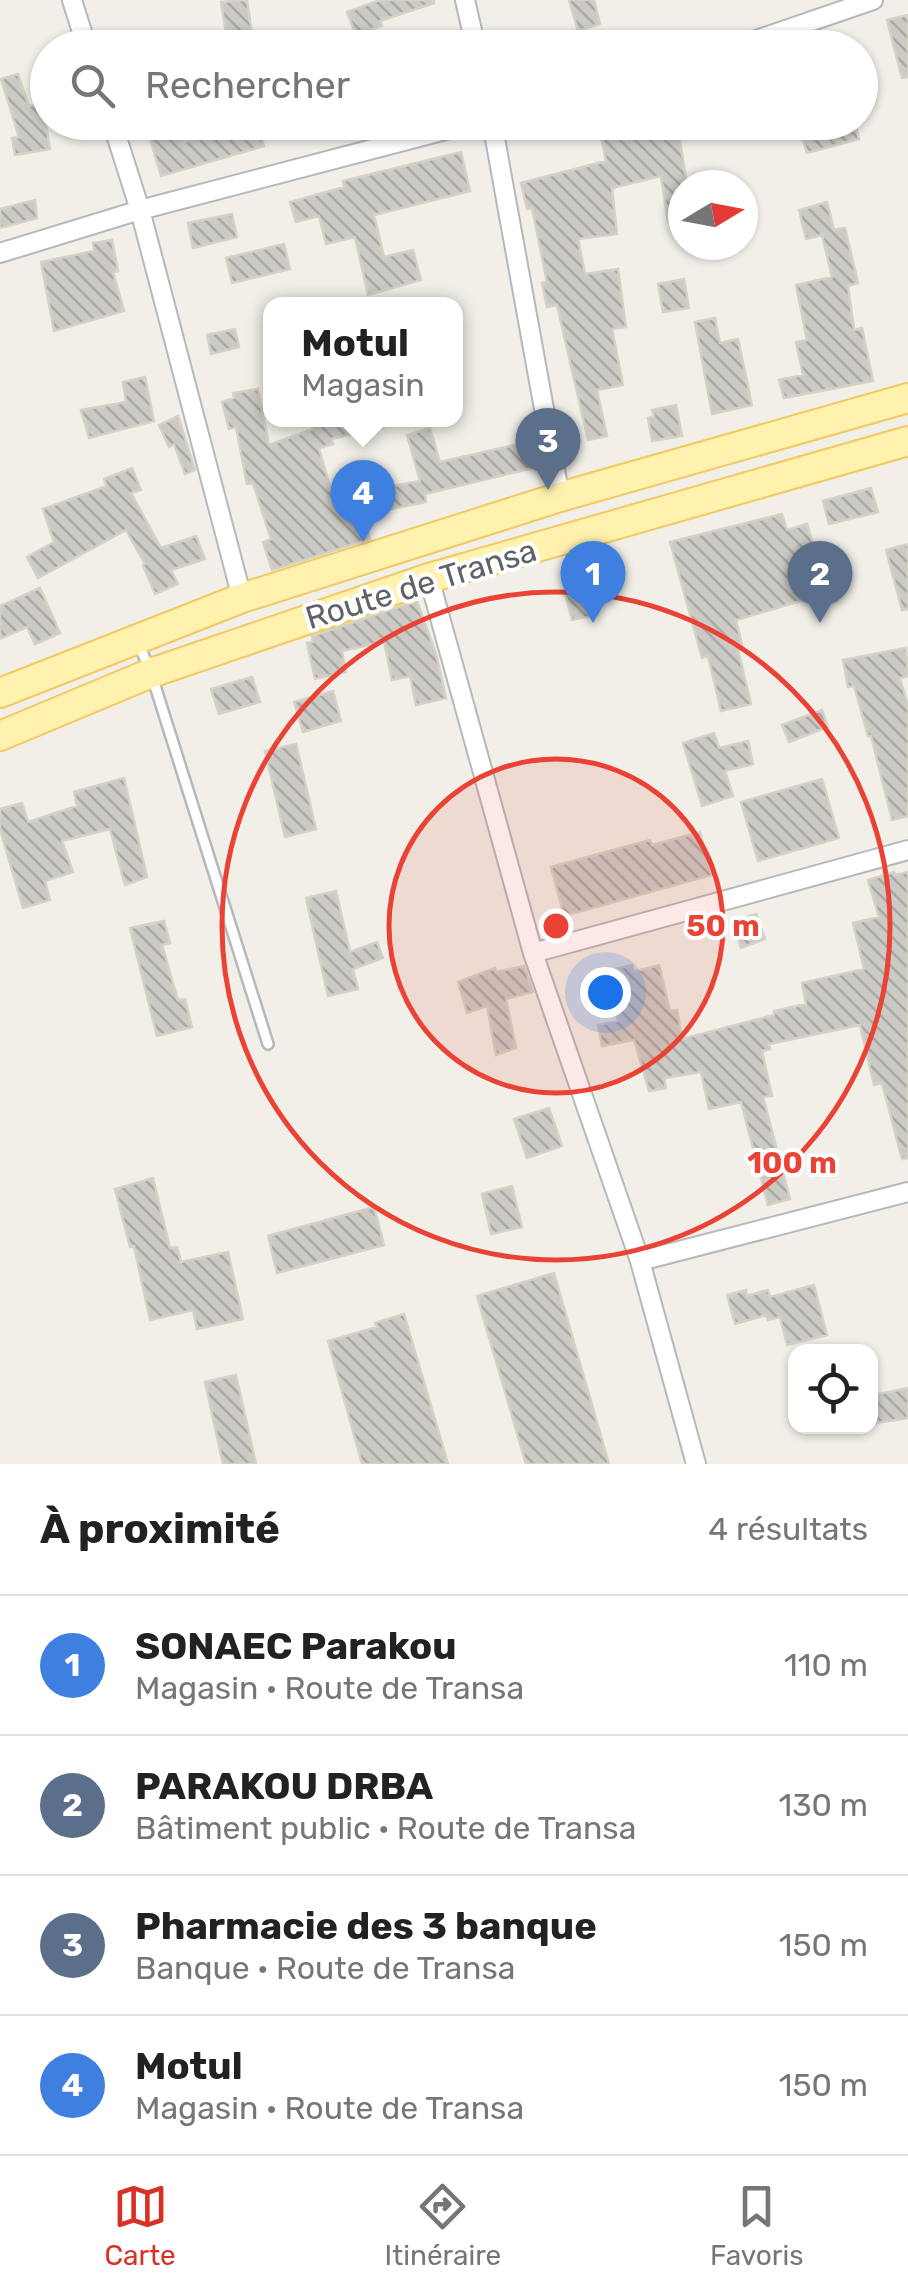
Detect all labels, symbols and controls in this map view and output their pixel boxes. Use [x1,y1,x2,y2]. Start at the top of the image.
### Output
search box [30,30,878,140]
icon: search [65,58,120,113]
text: Rechercher [145,62,350,108]
north arrow [668,170,758,260]
popup [263,297,463,427]
text: Motul [301,320,409,366]
text: Magasin [301,366,425,404]
pin: 3 [516,408,580,490]
pin: 4 [330,460,396,542]
street label: Route de Transa [301,531,541,637]
pin: 1 [560,540,626,623]
pin: 2 [788,540,852,623]
centre of rings [538,908,574,944]
text: 50 m [686,908,760,944]
your location [580,967,631,1018]
text: 100 m [747,1145,837,1181]
map controls [788,1344,878,1434]
button: locate [788,1344,878,1434]
text: À proximité [40,1504,280,1554]
text: 4 résultats [708,1510,868,1548]
text: SONAEC Parakou [135,1623,457,1669]
text: 1 [65,1646,80,1684]
text: 110 m [784,1646,868,1684]
text: Magasin · Route de Transa [135,1669,524,1707]
text: PARAKOU DRBA [135,1763,433,1809]
text: 2 [62,1786,83,1824]
text: 130 m [778,1786,868,1824]
text: Bâtiment public · Route de Transa [135,1809,636,1847]
text: Pharmacie des 3 banque [135,1903,597,1949]
text: 3 [62,1926,83,1964]
text: 150 m [779,1926,868,1964]
text: Banque · Route de Transa [135,1949,515,1987]
text: Motul [135,2043,243,2089]
text: 4 [62,2066,83,2104]
text: 150 m [779,2066,868,2104]
text: Magasin · Route de Transa [135,2089,524,2127]
tab: Carte [104,2179,176,2272]
tab: Itinéraire [385,2179,501,2272]
tab: Favoris [710,2179,804,2272]

